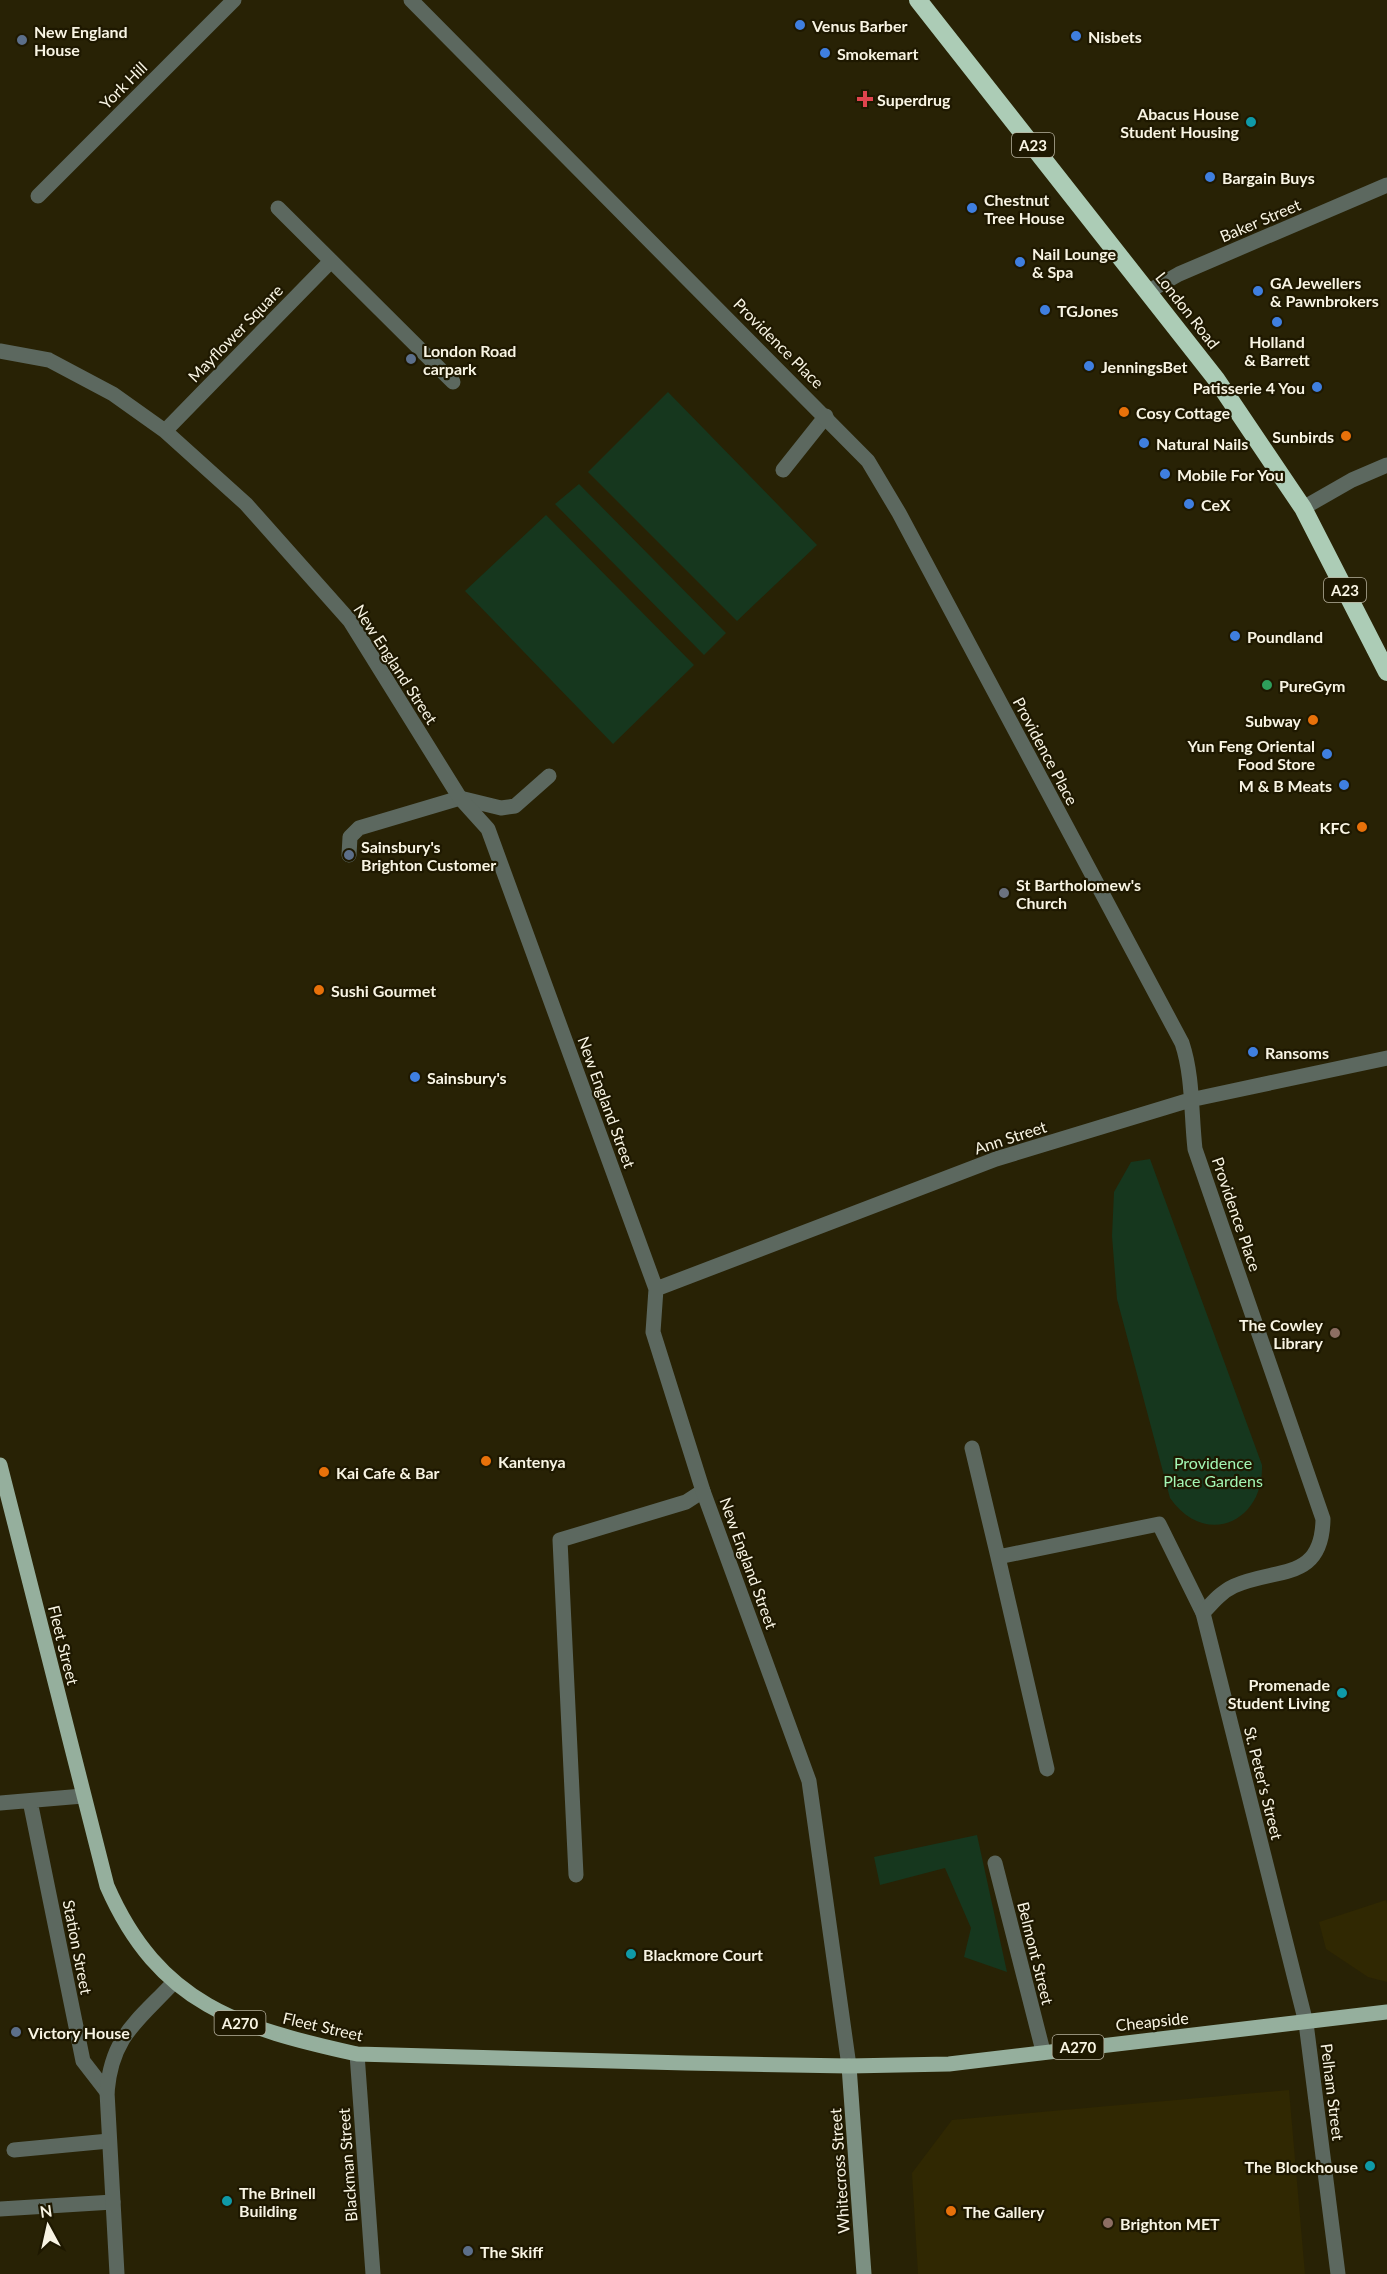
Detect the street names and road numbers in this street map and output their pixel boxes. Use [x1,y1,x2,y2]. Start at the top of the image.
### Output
street label: York Hill [95,57,151,113]
road number: A23 [1012,133,1054,157]
street label: Baker Street [1217,194,1304,246]
street label: London Road [1152,268,1224,352]
street label: Mayflower Square [184,280,286,386]
street label: Providence Place [730,294,828,392]
road number: A23 [1324,578,1366,602]
street label: New England Street [350,601,442,728]
street label: Providence Place [1010,694,1082,808]
street label: New England Street [574,1034,640,1171]
street label: Ann Street [971,1116,1049,1158]
street label: Providence Place [1209,1154,1265,1274]
street label: New England Street [716,1495,782,1632]
street label: Fleet Street [45,1603,83,1687]
street label: St. Peter's Street [1241,1725,1287,1842]
street label: Station Street [60,1898,97,1996]
street label: Belmont Street [1014,1900,1058,2007]
street label: Fleet Street [281,2008,365,2044]
street label: Cheapside [1115,2008,1189,2034]
road number: A270 [214,2011,266,2035]
road number: A270 [1052,2035,1104,2059]
street label: Pelham Street [1318,2042,1348,2142]
street label: Blackman Street [334,2107,360,2223]
street label: Whitecross Street [825,2107,853,2234]

